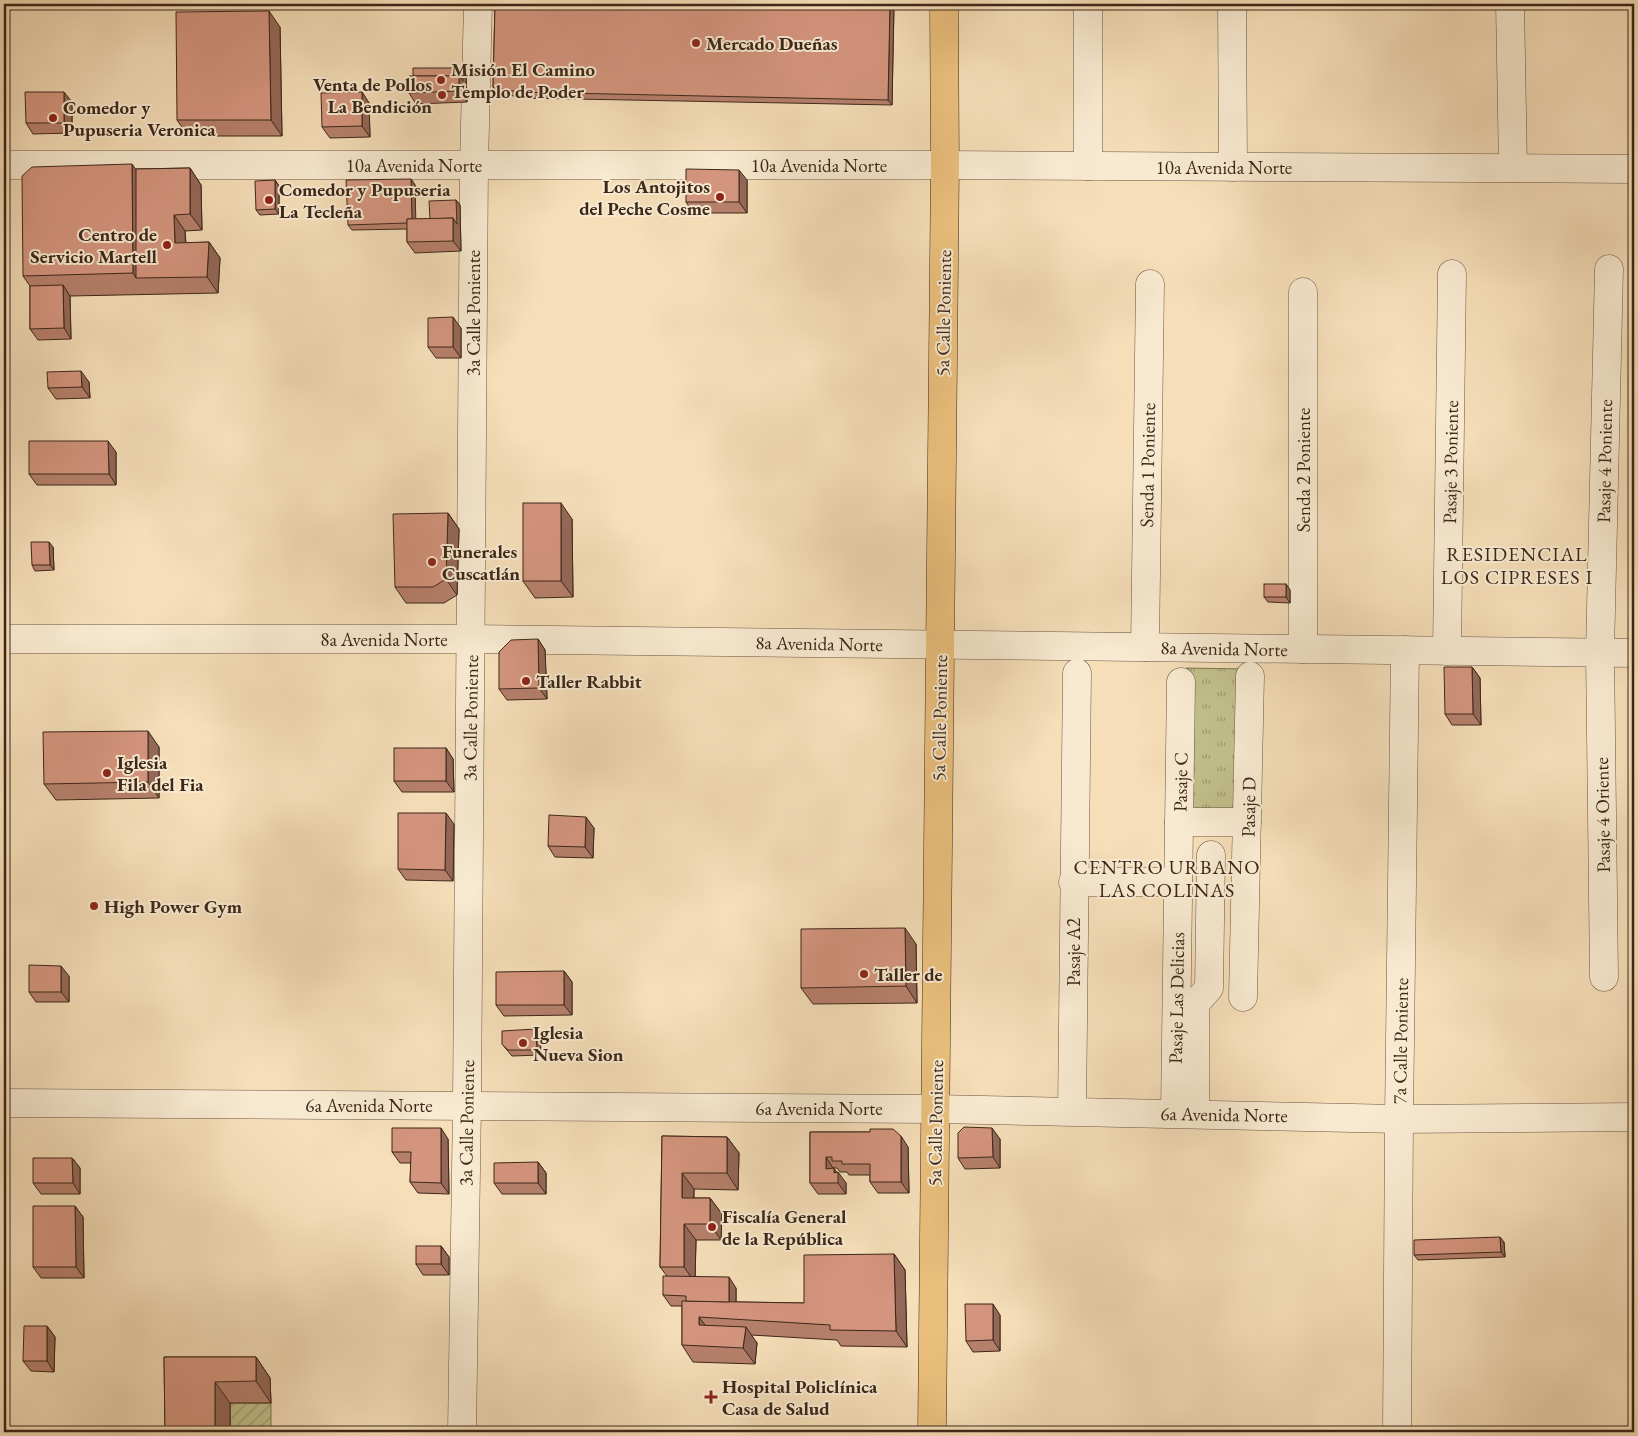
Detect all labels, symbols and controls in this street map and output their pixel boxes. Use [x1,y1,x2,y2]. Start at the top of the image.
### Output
place label: Mercado Dueñas [706,31,838,56]
marker: Mercado Dueñas [690,37,702,49]
place label: Misión El Camino Templo de Poder [451,57,595,104]
place label: Venta de Pollos La Bendición [313,72,432,119]
marker: Misión El Camino Templo de Poder [435,74,447,86]
marker: Venta de Pollos La Bendición [436,89,448,101]
place label: Comedor y Pupuseria Veronica [63,95,216,142]
marker: Comedor y Pupuseria Veronica [47,112,59,124]
street label: 10a Avenida Norte [346,153,482,178]
street label: 10a Avenida Norte [751,153,887,178]
street label: 10a Avenida Norte [1156,155,1292,180]
place label: Los Antojitos del Peche Cosme [579,174,710,221]
place label: Comedor y Pupuseria La Tecleña [279,177,451,224]
marker: Los Antojitos del Peche Cosme [714,191,726,203]
marker: Comedor y Pupuseria La Tecleña [263,194,275,206]
place label: Centro de Servicio Martell [30,222,158,269]
marker: Centro de Servicio Martell [161,239,173,251]
street label: 3a Calle Poniente [461,250,486,376]
street label: 5a Calle Poniente [930,250,957,376]
street label: Pasaje 4 Poniente [1591,399,1618,523]
street label: Pasaje 3 Poniente [1437,400,1464,524]
street label: Senda 1 Poniente [1134,402,1161,528]
street label: Senda 2 Poniente [1291,408,1316,532]
place label: Funerales Cuscatlán [442,539,520,586]
district label: RESIDENCIAL LOS CIPRESES I [1441,541,1593,590]
marker: Funerales Cuscatlán [426,556,438,568]
street label: 8a Avenida Norte [320,627,448,652]
street label: 8a Avenida Norte [755,630,883,657]
street label: 8a Avenida Norte [1160,635,1288,662]
street label: 3a Calle Poniente [457,655,484,781]
street label: 5a Calle Poniente [926,655,953,781]
place label: Taller Rabbit [536,669,642,694]
marker: Taller Rabbit [520,675,532,687]
place label: Iglesia Fila del Fia [117,750,204,797]
street label: Pasaje C [1167,752,1194,812]
street label: Pasaje 4 Oriente [1589,757,1616,873]
marker: Iglesia Fila del Fia [101,767,113,779]
street label: Pasaje D [1235,777,1262,837]
district label: CENTRO URBANO LAS COLINAS [1074,854,1260,903]
place label: High Power Gym [104,894,243,919]
marker: High Power Gym [88,900,100,912]
street label: Pasaje A2 [1061,918,1086,986]
street label: Pasaje Las Delicias [1163,932,1190,1064]
place label: Taller de [874,962,943,987]
marker: Taller de [858,968,870,980]
street label: 7a Calle Poniente [1387,978,1414,1104]
place label: Iglesia Nueva Sion [533,1020,624,1067]
marker: Iglesia Nueva Sion [517,1037,529,1049]
street label: 3a Calle Poniente [453,1060,480,1186]
street label: 5a Calle Poniente [922,1060,949,1186]
street label: 6a Avenida Norte [305,1093,433,1118]
street label: 6a Avenida Norte [755,1096,883,1121]
street label: 6a Avenida Norte [1160,1101,1288,1128]
place label: Fiscalía General de la República [722,1204,847,1251]
marker: Fiscalía General de la República [706,1221,718,1233]
place label: Hospital Policlínica Casa de Salud [722,1374,878,1421]
marker: Hospital Policlínica Casa de Salud [704,1390,718,1404]

